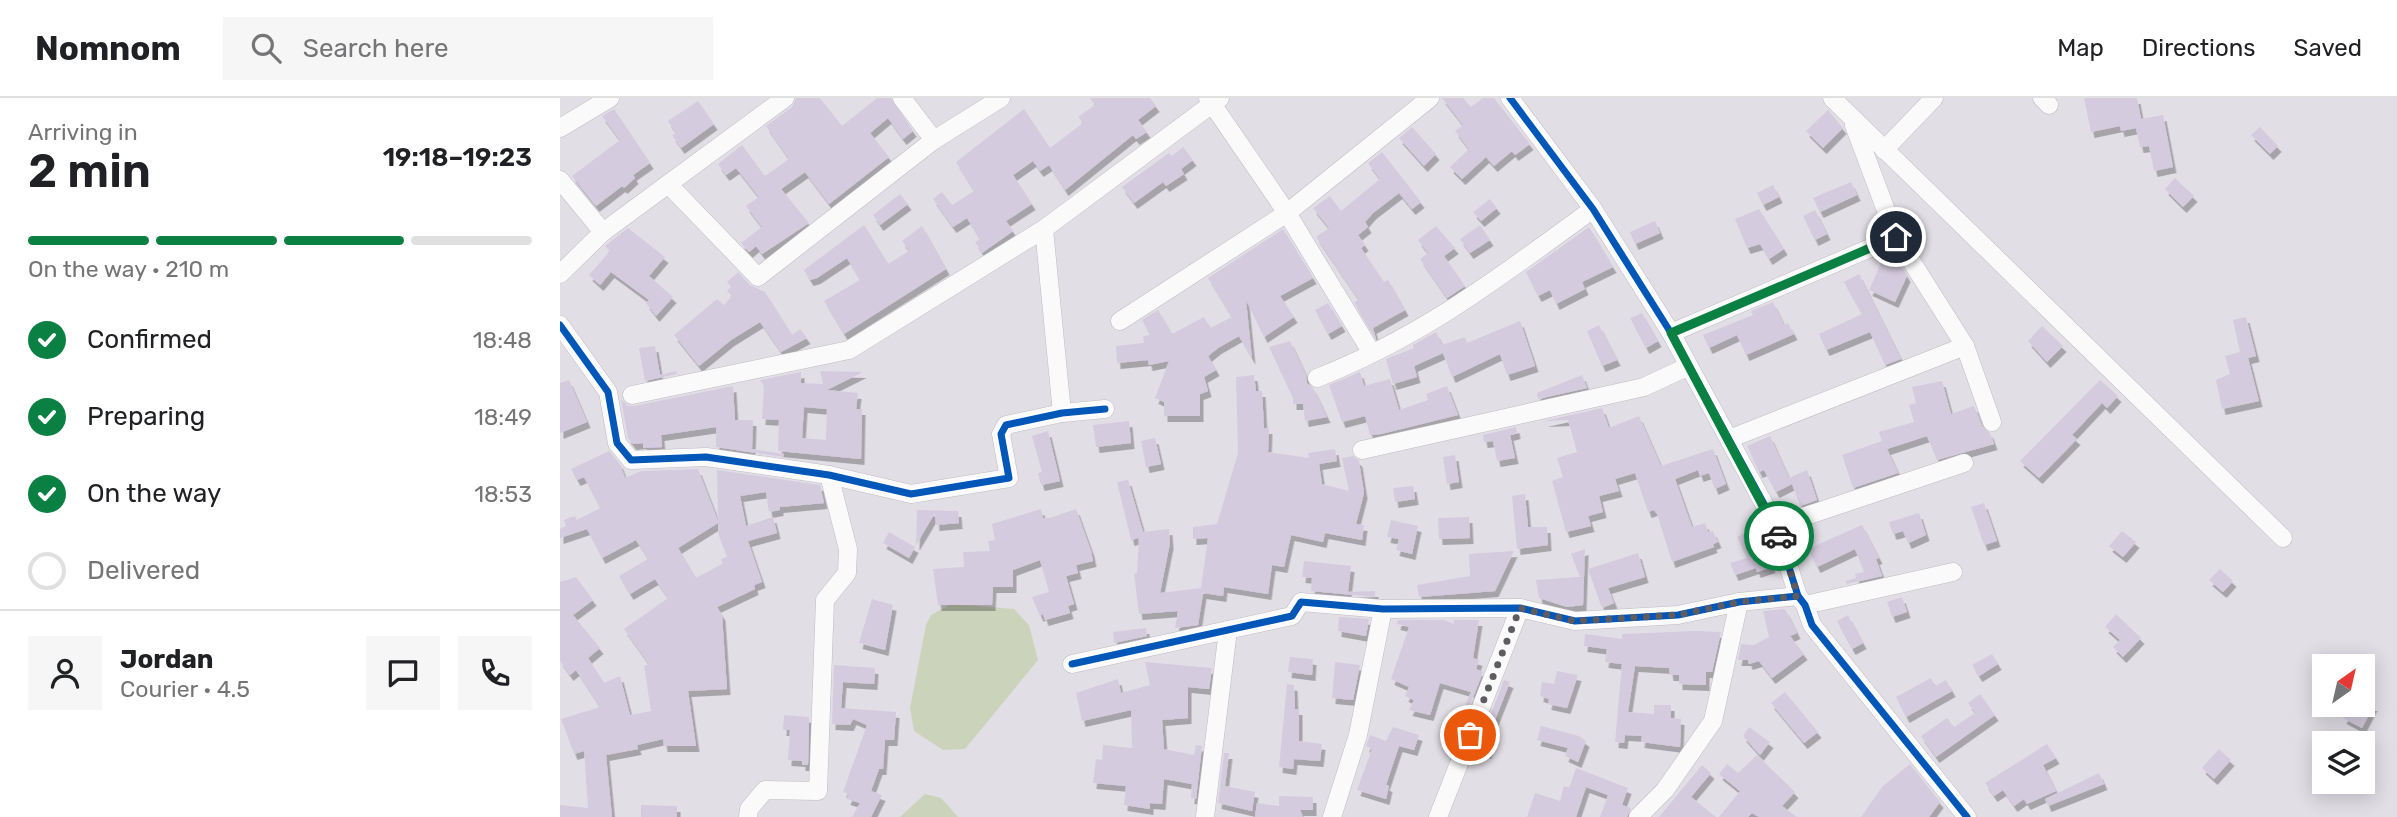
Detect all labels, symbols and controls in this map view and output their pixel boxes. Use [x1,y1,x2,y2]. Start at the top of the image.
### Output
search box [223,17,713,80]
text: Nomnom [35,29,181,68]
icon: search [247,29,285,67]
text: Search here [303,33,449,64]
text: Map [2057,34,2104,62]
text: Directions [2142,34,2255,62]
text: Saved [2293,34,2362,62]
text: Arriving in [28,118,138,146]
text: 19:18–19:23 [383,142,532,173]
text: 2 min [28,144,151,199]
pin [1866,207,1926,267]
icon: home [1877,218,1915,256]
text: On the way · 210 m [28,255,229,283]
icon: check [28,321,66,359]
text: Confirmed [87,324,212,355]
text: 18:48 [473,326,532,354]
icon: check [28,398,66,436]
text: Preparing [87,401,205,432]
text: 18:49 [474,403,532,431]
icon: check [28,475,66,513]
text: On the way [87,478,221,509]
text: 18:53 [474,480,532,508]
courier [1744,501,1814,571]
icon: car [1760,517,1798,555]
text: Delivered [87,555,200,586]
button: person [28,636,102,710]
button: chat [366,636,440,710]
button: phone [458,636,532,710]
text: Jordan [120,644,213,675]
north arrow [2312,654,2375,718]
map controls [2312,654,2375,794]
text: Courier · 4.5 [120,675,250,703]
pin [1440,705,1500,765]
icon: bag [1451,716,1489,754]
button: layers [2312,731,2375,794]

